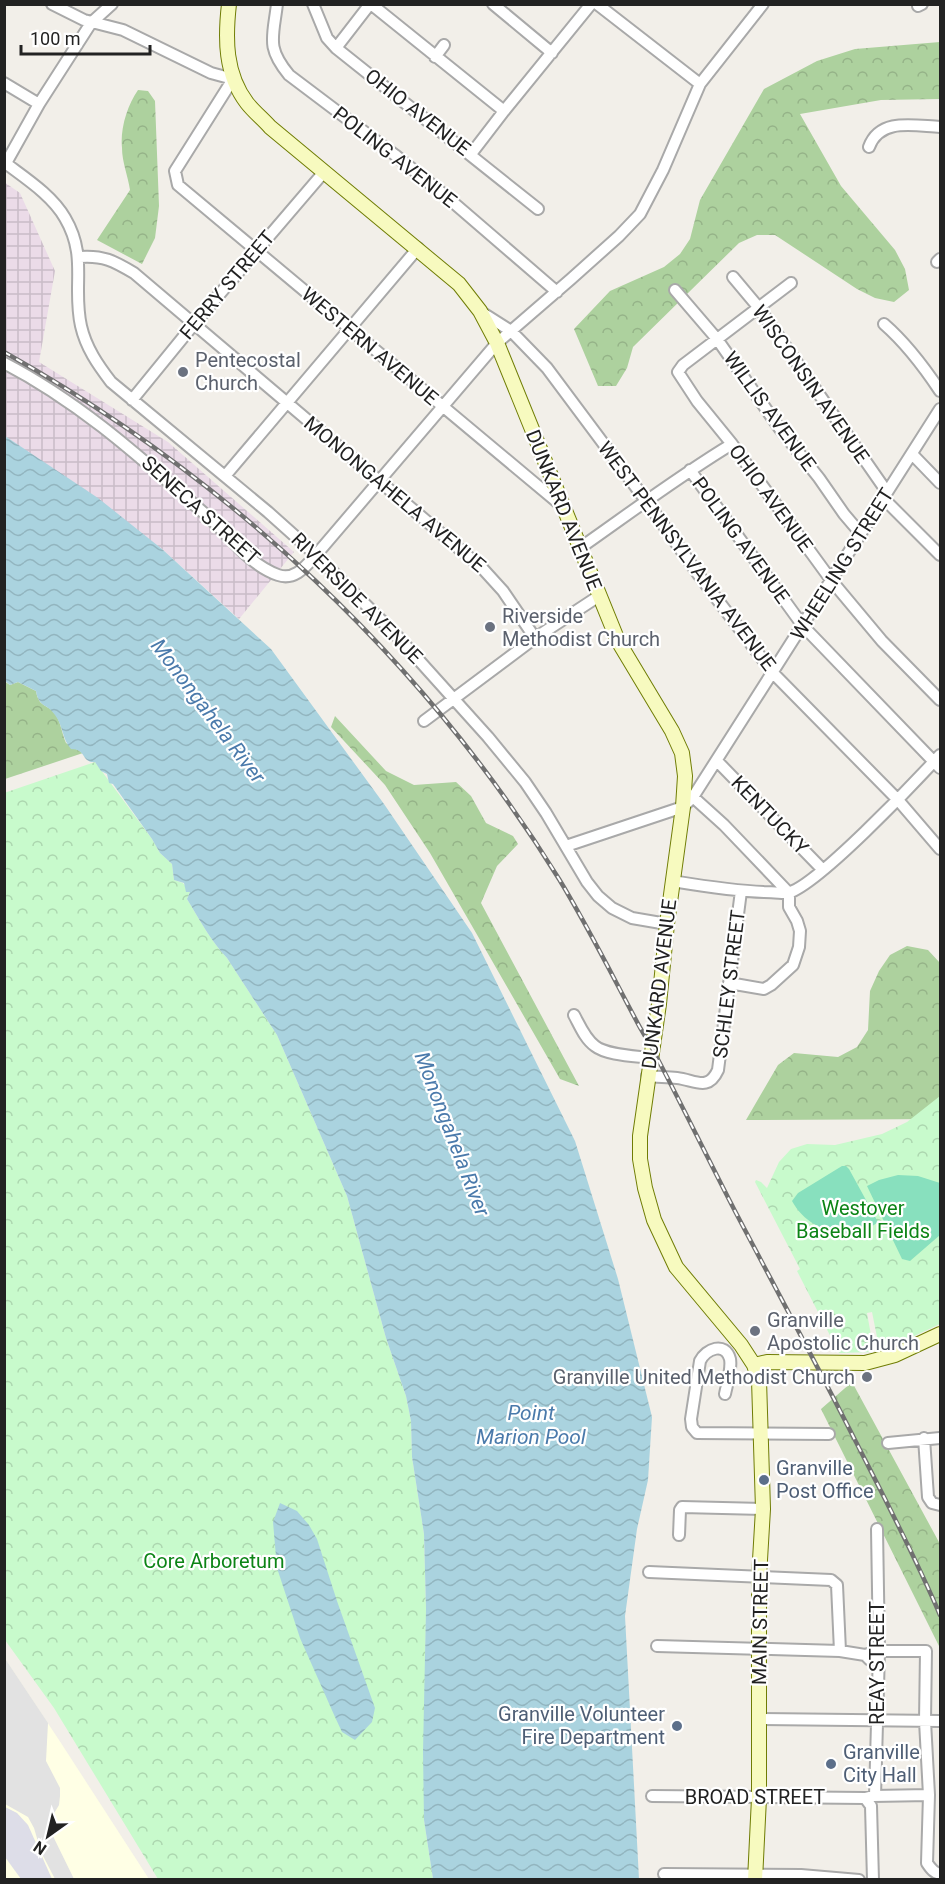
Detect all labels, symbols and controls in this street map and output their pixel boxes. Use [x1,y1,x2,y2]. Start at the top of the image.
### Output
scale bar [21,18,150,56]
text: 100 m [30,28,81,49]
street label: OHIO AVENUE [361,63,475,161]
street label: POLING AVENUE [328,101,462,213]
street label: FERRY STREET [175,226,279,344]
street label: WESTERN AVENUE [297,282,443,410]
street label: WISCONSIN AVENUE [747,300,875,468]
street label: WILLIS AVENUE [719,347,821,475]
place label: Pentecostal Church [195,348,301,395]
marker: Pentecostal Church [176,365,190,379]
street label: MONONGAHELA AVENUE [299,411,491,577]
street label: DUNKARD AVENUE [521,426,607,594]
street label: WEST PENNSYLVANIA AVENUE [593,437,781,675]
street label: OHIO AVENUE [724,440,818,556]
street label: SENECA STREET [137,451,265,569]
street label: POLING AVENUE [687,472,795,608]
street label: WHEELING STREET [786,483,899,644]
street label: RIVERSIDE AVENUE [286,527,428,669]
place label: Riverside Methodist Church [502,604,660,651]
marker: Riverside Methodist Church [483,620,497,634]
water label: Monongahela River [146,634,271,789]
street label: KENTUCKY [726,771,814,859]
street label: DUNKARD AVENUE [637,898,681,1070]
street label: SCHLEY STREET [708,908,750,1060]
water label: Monongahela River [410,1048,495,1221]
park label: Westover Baseball Fields [796,1196,930,1243]
place label: Granville Apostolic Church [767,1308,919,1355]
marker: Granville Apostolic Church [748,1324,762,1338]
place label: Granville United Methodist Church [553,1365,855,1389]
marker: Granville United Methodist Church [860,1370,874,1384]
water label: Point Marion Pool [476,1401,587,1449]
place label: Granville Post Office [776,1456,874,1503]
marker: Granville Post Office [757,1473,771,1487]
park label: Core Arboretum [143,1549,285,1573]
street label: MAIN STREET [747,1559,773,1685]
street label: REAY STREET [865,1601,889,1725]
place label: Granville Volunteer Fire Department [498,1702,665,1749]
marker: Granville Volunteer Fire Department [670,1719,684,1733]
place label: Granville City Hall [843,1740,920,1787]
marker: Granville City Hall [824,1757,838,1771]
street label: BROAD STREET [685,1785,825,1809]
north arrow [18,1806,78,1866]
text: N [30,1837,50,1859]

